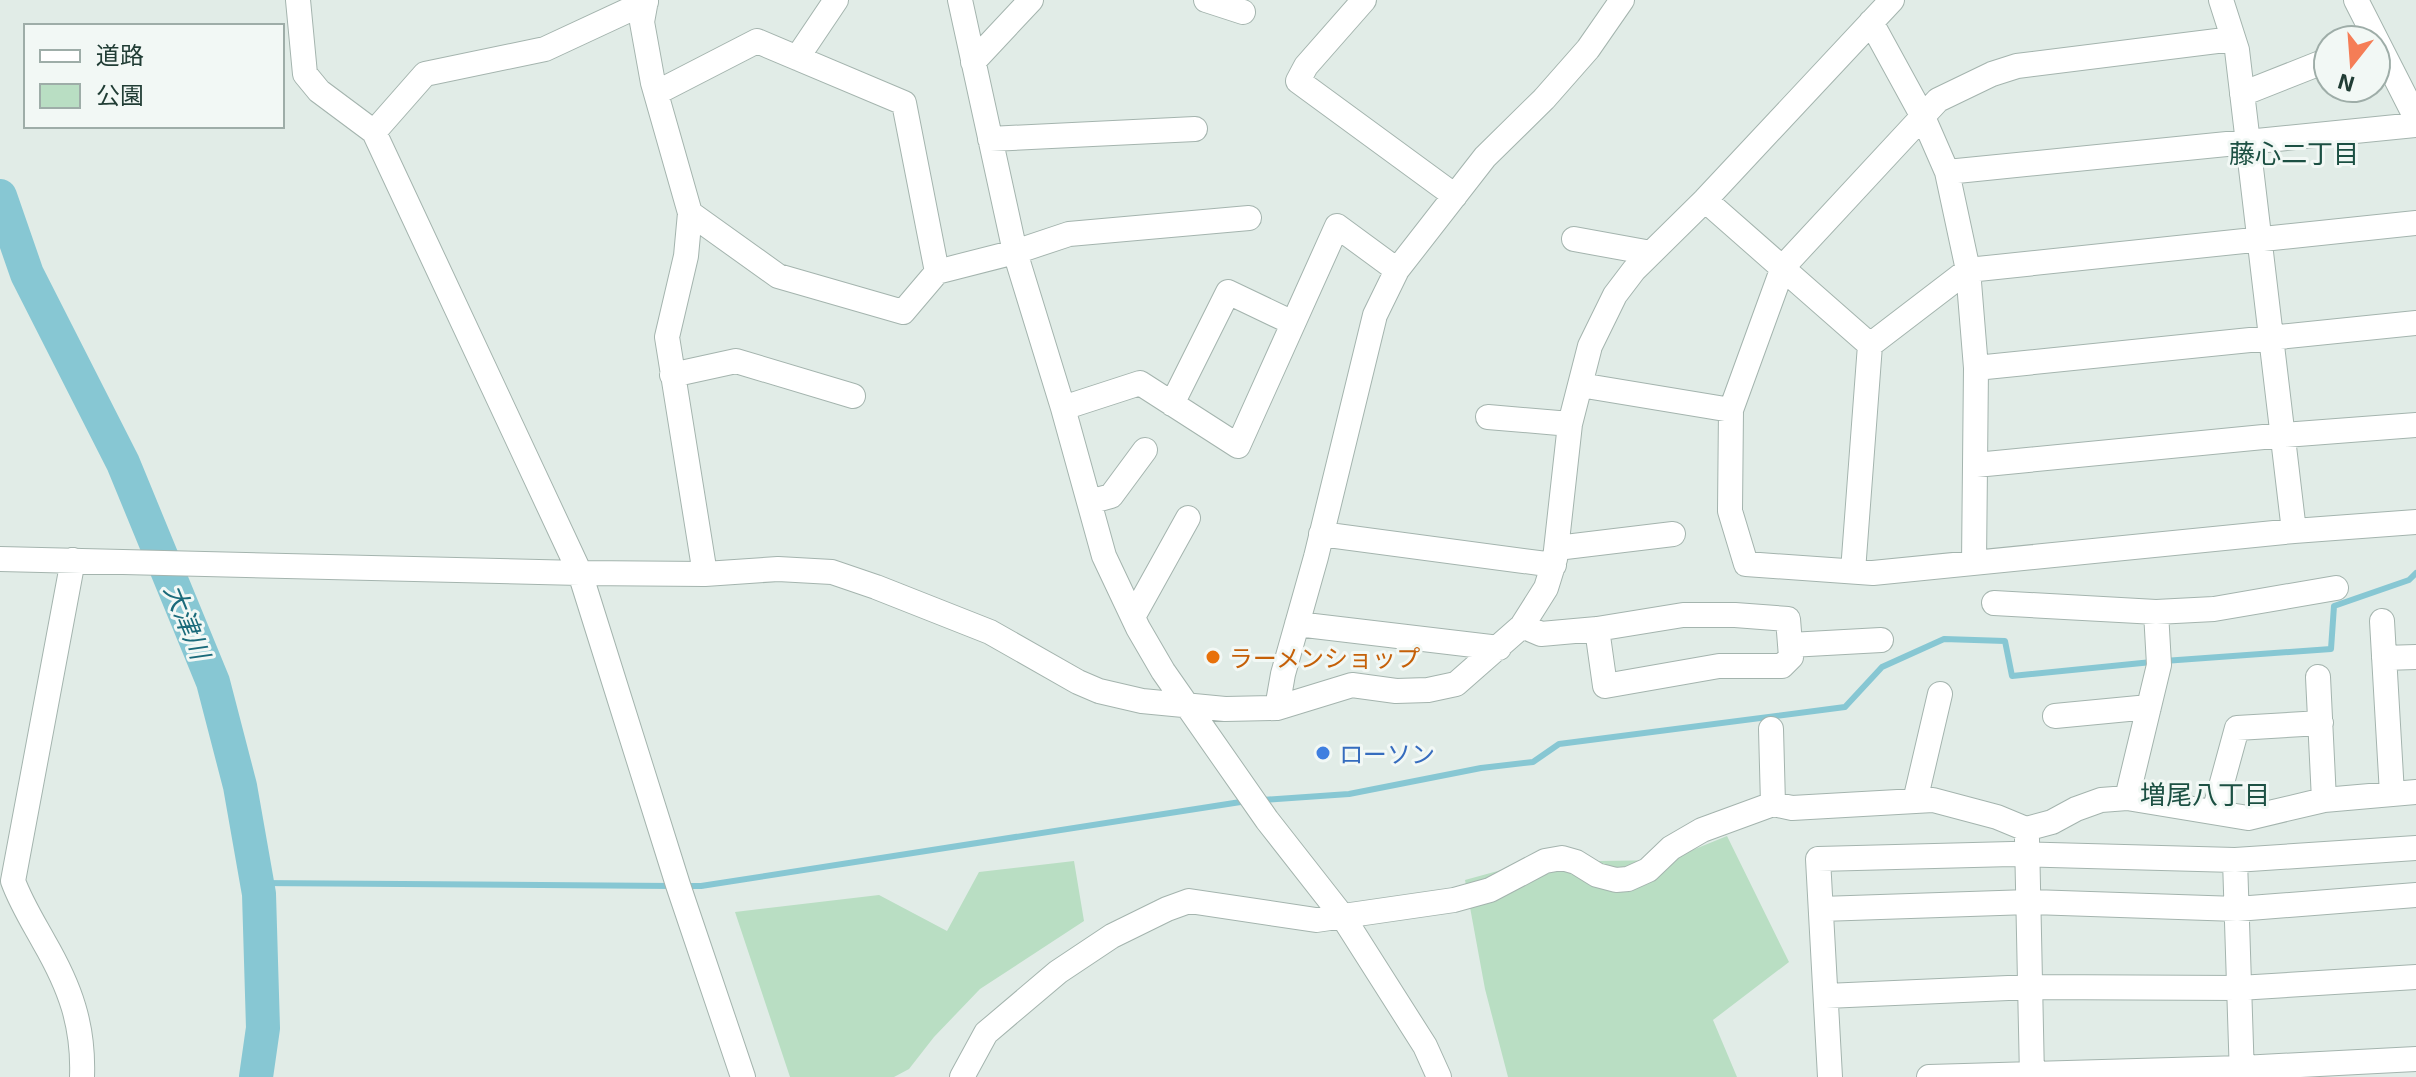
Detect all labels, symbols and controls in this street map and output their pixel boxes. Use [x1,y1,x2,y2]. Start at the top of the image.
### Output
legend [24,24,284,128]
north arrow [2312,24,2392,104]
text: 道路 [96,40,144,69]
text: N [2334,69,2357,99]
text: 公園 [96,80,144,109]
district label: 藤心二丁目 [2229,137,2359,168]
water label: 大津川 [159,579,218,666]
place label: ラーメンショップ [1229,643,1420,672]
marker: ラーメンショップ [1204,648,1222,666]
place label: ローソン [1339,739,1435,768]
marker: ローソン [1314,744,1332,762]
district label: 増尾八丁目 [2140,778,2270,809]

